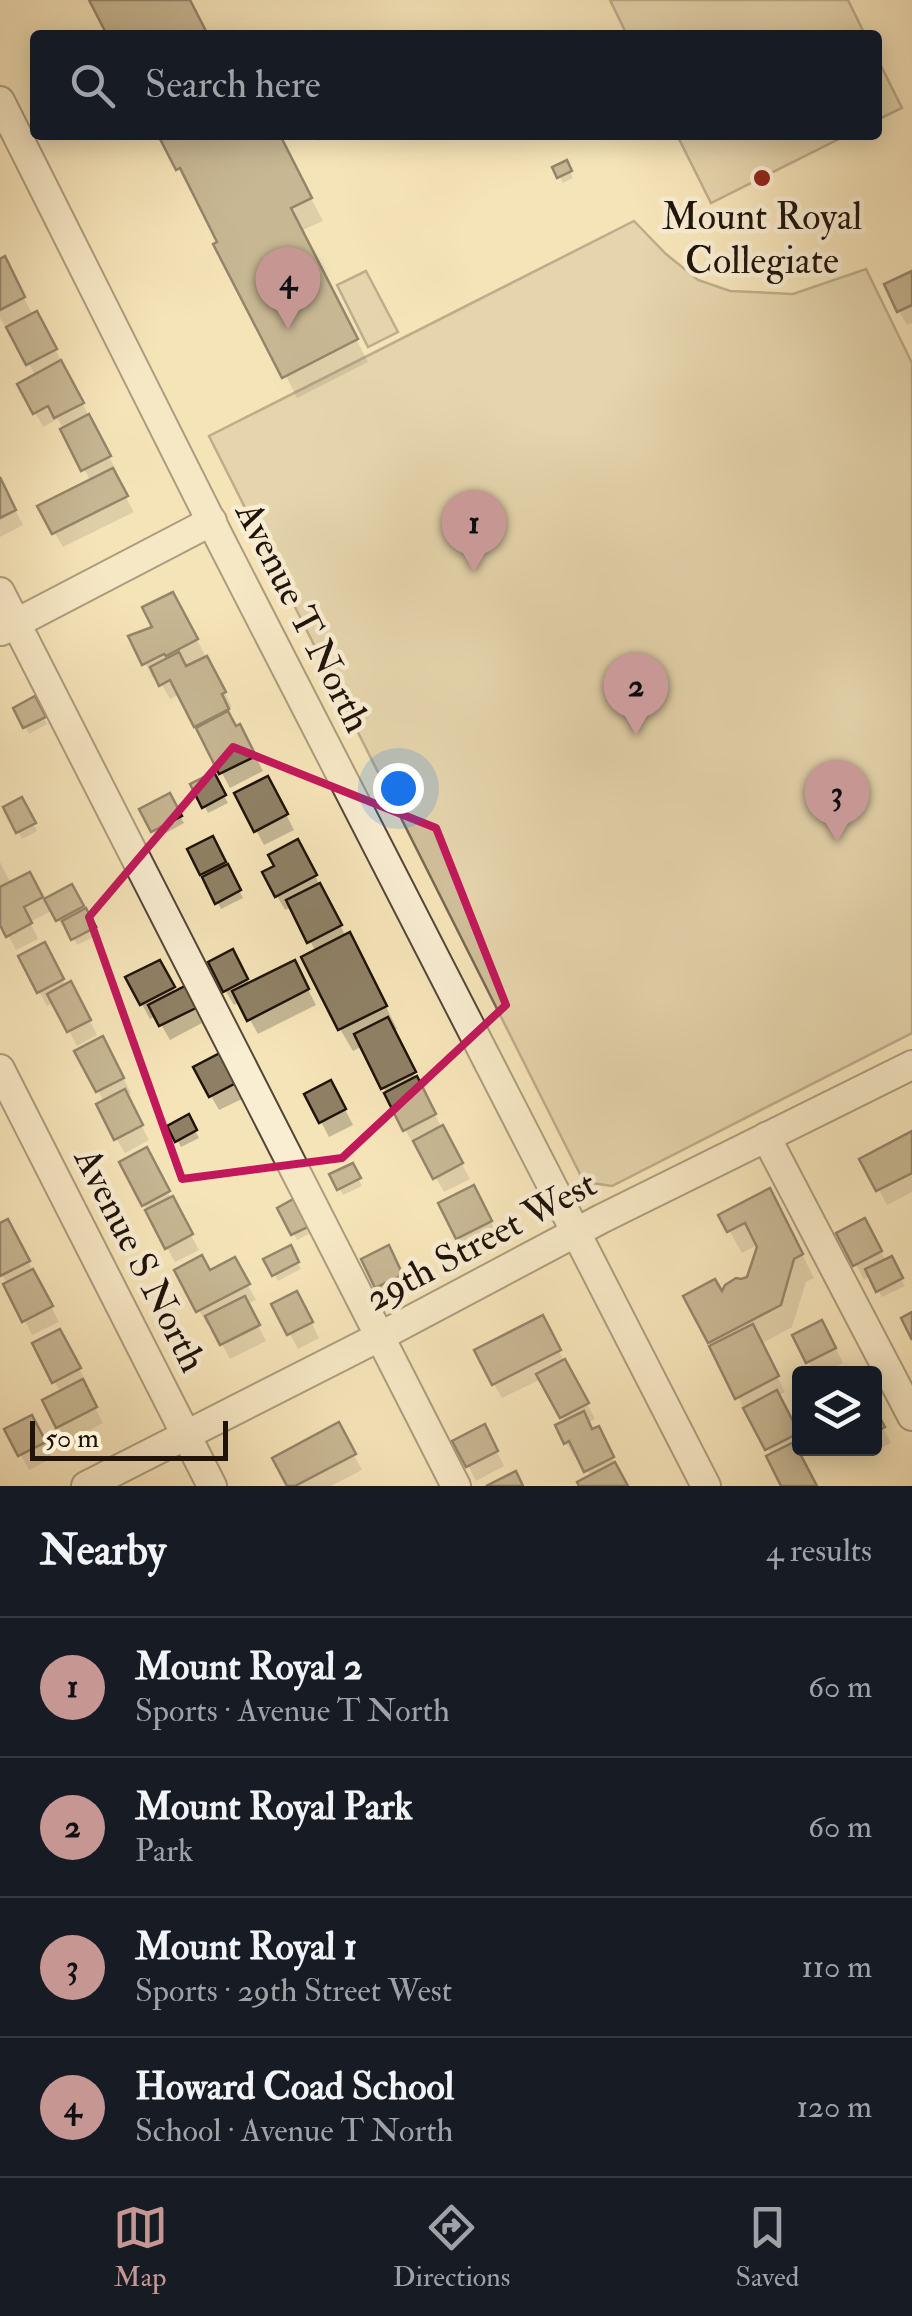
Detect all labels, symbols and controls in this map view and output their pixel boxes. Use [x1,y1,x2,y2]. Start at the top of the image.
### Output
search box [30,30,882,140]
icon: search [65,58,120,113]
text: Search here [145,61,321,109]
marker: Mount Royal Collegiate [751,167,773,189]
place label: Mount Royal Collegiate [662,193,863,285]
pin: 4 [256,246,320,329]
pin: 1 [442,490,506,572]
street label: Avenue T North [224,493,382,740]
pin: 2 [604,652,668,735]
pin: 3 [804,760,870,842]
your location [373,763,424,814]
street label: Avenue S North [63,1139,217,1380]
street label: 29th Street West [357,1160,605,1322]
map controls [792,1366,882,1456]
button: layers [792,1366,882,1456]
scale bar [30,1416,228,1460]
text: 50 m [45,1421,99,1456]
text: Nearby [40,1525,166,1577]
text: 4 results [766,1531,872,1571]
text: Mount Royal 2 [135,1643,363,1691]
text: 1 [67,1667,78,1707]
text: 60 m [808,1667,872,1707]
text: Sports · Avenue T North [135,1691,450,1731]
text: Mount Royal Park [135,1783,413,1831]
text: 2 [64,1807,81,1847]
text: 60 m [808,1807,872,1847]
text: Park [135,1831,193,1871]
text: Mount Royal 1 [135,1923,357,1971]
text: 3 [66,1947,79,1987]
text: 110 m [801,1947,872,1987]
text: Sports · 29th Street West [135,1971,452,2011]
text: Howard Coad School [135,2063,454,2111]
text: 4 [64,2087,81,2127]
text: 120 m [796,2087,872,2127]
text: School · Avenue T North [135,2111,453,2151]
tab: Map [113,2200,168,2295]
tab: Directions [393,2200,510,2295]
tab: Saved [735,2200,799,2295]

